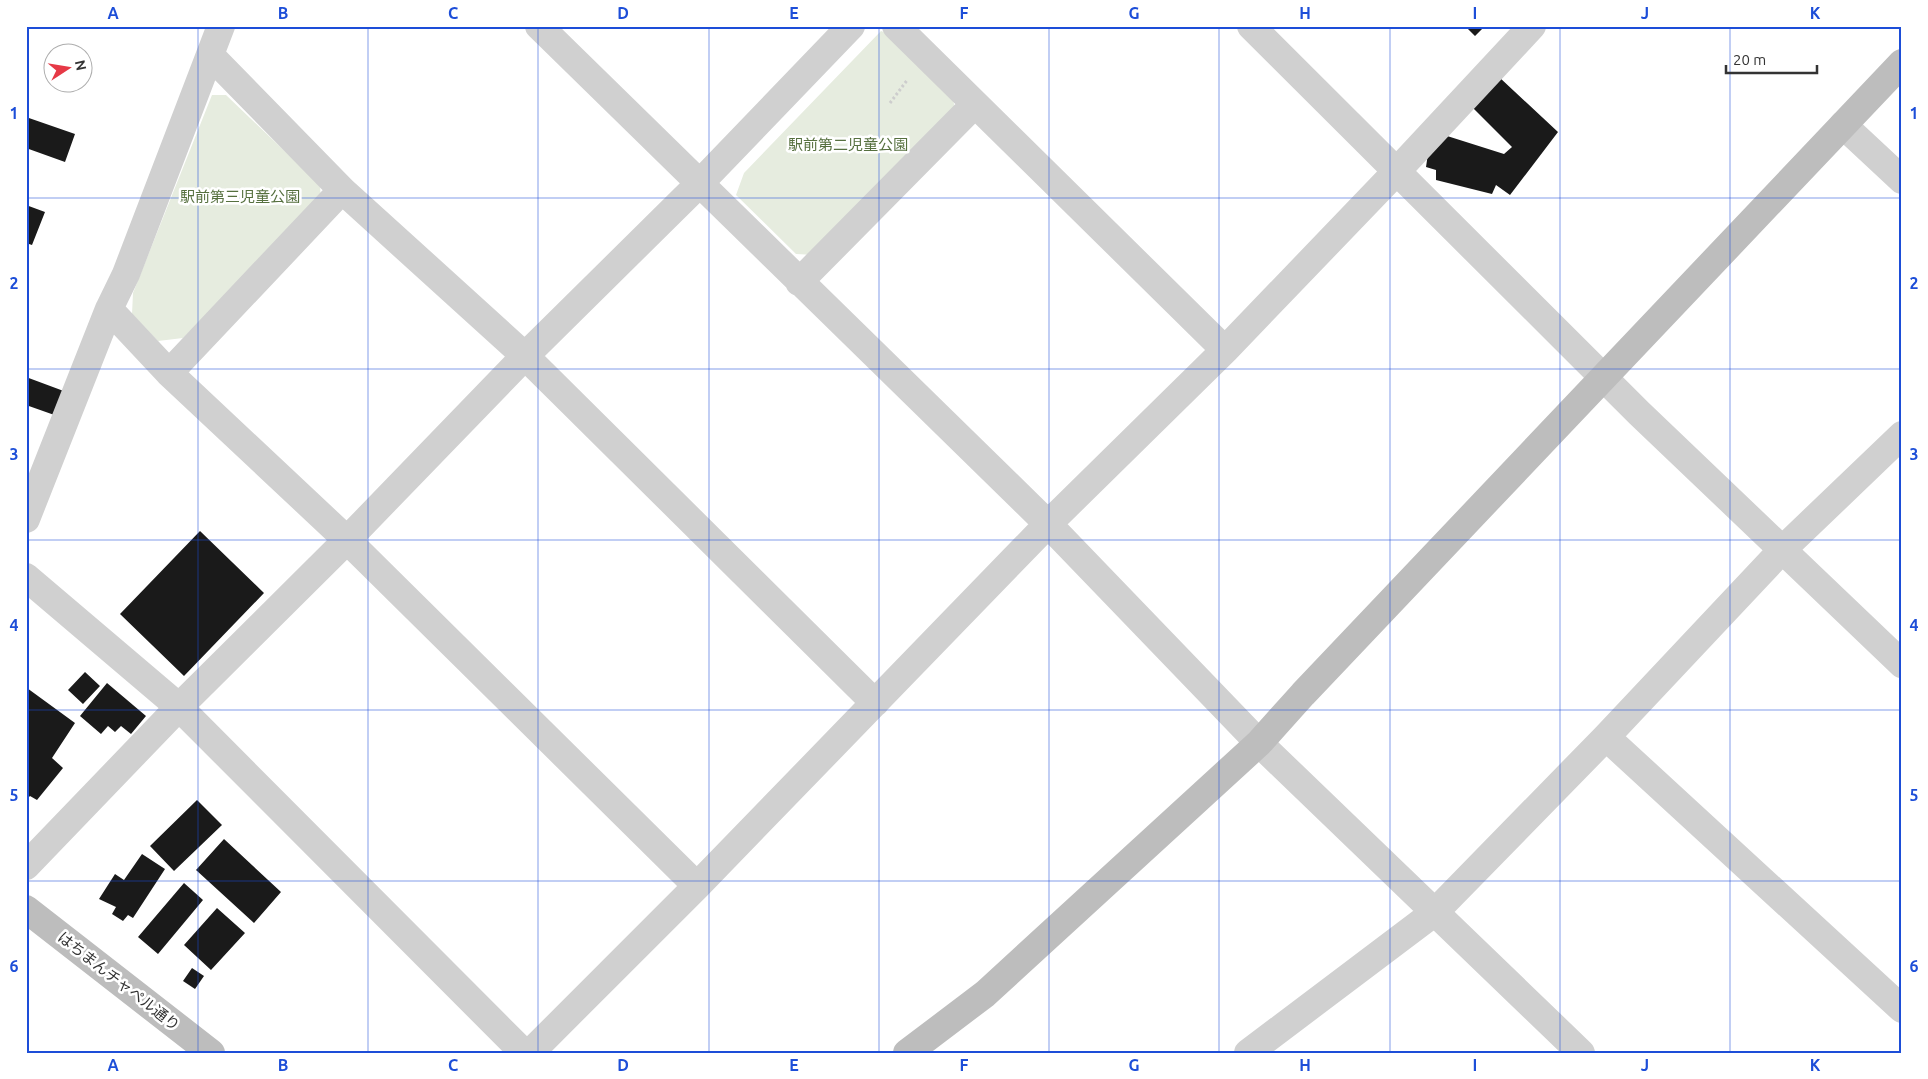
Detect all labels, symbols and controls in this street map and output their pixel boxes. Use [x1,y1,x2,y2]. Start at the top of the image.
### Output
text: A [107,4,119,22]
text: B [278,4,288,22]
text: C [448,4,458,22]
text: D [617,4,629,22]
text: E [789,4,799,22]
text: F [960,4,969,22]
text: G [1128,4,1140,22]
text: H [1299,4,1311,22]
text: I [1473,4,1477,22]
text: J [1641,4,1649,22]
text: K [1810,4,1821,22]
north arrow [42,42,92,92]
scale bar [1726,42,1817,74]
text: 20 m [1733,51,1766,68]
text: N [72,59,90,72]
text: 1 [9,104,19,122]
text: 1 [1909,104,1919,122]
park label: 駅前第二児童公園 [788,136,908,153]
park label: 駅前第三児童公園 [180,188,300,205]
text: 2 [9,274,19,292]
text: 2 [1909,274,1919,292]
text: 3 [9,445,19,463]
text: 3 [1909,445,1919,463]
text: 4 [9,616,19,634]
text: 4 [1909,616,1919,634]
text: 5 [9,786,19,804]
text: 5 [1909,786,1919,804]
street label: はちまんチャペル通り [55,928,183,1034]
text: 6 [9,957,19,975]
text: 6 [1909,957,1919,975]
text: A [107,1056,119,1074]
text: B [278,1056,288,1074]
text: C [448,1056,458,1074]
text: D [617,1056,629,1074]
text: E [789,1056,799,1074]
text: F [960,1056,969,1074]
text: G [1128,1056,1140,1074]
text: H [1299,1056,1311,1074]
text: I [1473,1056,1477,1074]
text: J [1641,1056,1649,1074]
text: K [1810,1056,1821,1074]

